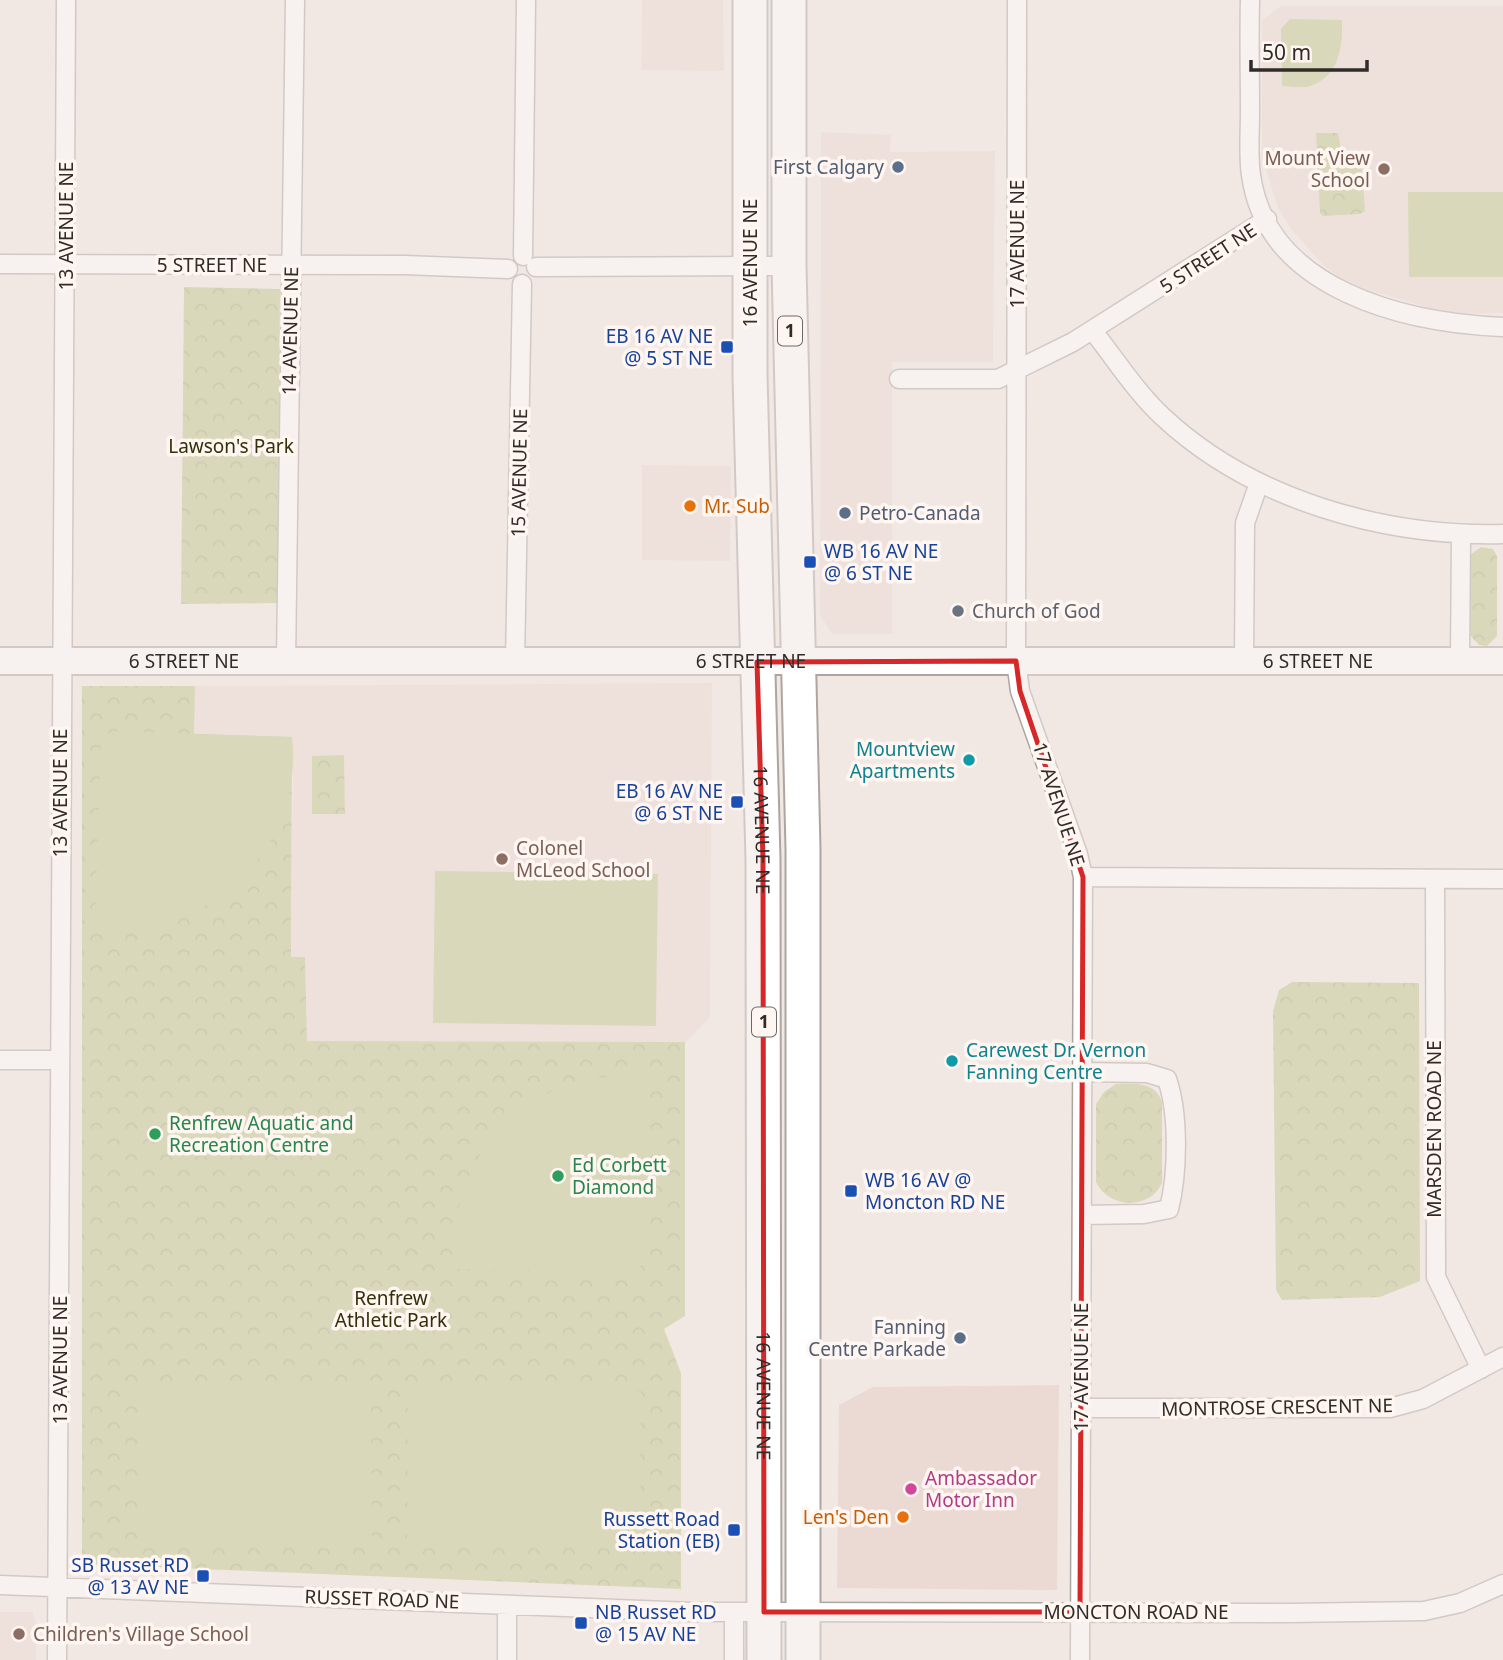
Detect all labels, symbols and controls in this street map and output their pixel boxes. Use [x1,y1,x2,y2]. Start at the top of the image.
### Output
scale bar [1251,28,1366,72]
text: 50 m [1262,38,1311,66]
place label: Mount View School [1264,145,1370,193]
place label: First Calgary [773,154,884,180]
marker: First Calgary [890,159,906,175]
marker: Mount View School [1376,161,1392,177]
street label: 13 AVENUE NE [53,162,79,290]
street label: 17 AVENUE NE [1004,180,1030,308]
street label: 16 AVENUE NE [737,199,763,327]
street label: 5 STREET NE [1155,217,1261,299]
street label: 5 STREET NE [157,252,267,278]
street label: 14 AVENUE NE [276,266,304,396]
road number: 1 [778,316,802,346]
place label: EB 16 AV NE @ 5 ST NE [606,323,713,371]
marker: EB 16 AV NE @ 5 ST NE [719,339,735,355]
street label: 15 AVENUE NE [505,408,533,538]
park label: Lawson's Park [168,433,294,459]
place label: Mr. Sub [704,493,770,519]
marker: Mr. Sub [682,498,698,514]
place label: Petro-Canada [859,500,981,526]
marker: Petro-Canada [837,505,853,521]
place label: WB 16 AV NE @ 6 ST NE [824,538,938,586]
marker: WB 16 AV NE @ 6 ST NE [802,554,818,570]
place label: Church of God [972,598,1101,624]
marker: Church of God [950,603,966,619]
street label: 6 STREET NE [129,648,239,674]
street label: 6 STREET NE [696,648,806,674]
street label: 6 STREET NE [1263,648,1373,674]
street label: 13 AVENUE NE [47,729,73,857]
place label: Mountview Apartments [850,736,955,784]
street label: 17 AVENUE NE [1027,739,1091,869]
marker: Mountview Apartments [961,752,977,768]
street label: 16 AVENUE NE [747,765,776,894]
place label: EB 16 AV NE @ 6 ST NE [616,778,723,826]
marker: EB 16 AV NE @ 6 ST NE [729,794,745,810]
place label: Colonel McLeod School [516,835,650,883]
marker: Colonel McLeod School [494,851,510,867]
road number: 1 [752,1007,776,1036]
place label: Carewest Dr. Vernon Fanning Centre [966,1037,1146,1085]
street label: MARSDEN ROAD NE [1421,1040,1447,1218]
marker: Carewest Dr. Vernon Fanning Centre [944,1053,960,1069]
place label: Renfrew Aquatic and Recreation Centre [169,1110,354,1158]
marker: Renfrew Aquatic and Recreation Centre [147,1126,163,1142]
place label: Ed Corbett Diamond [572,1152,667,1200]
place label: WB 16 AV @ Moncton RD NE [865,1167,1005,1215]
marker: Ed Corbett Diamond [550,1168,566,1184]
marker: WB 16 AV @ Moncton RD NE [843,1183,859,1199]
park label: Renfrew Athletic Park [335,1285,447,1333]
street label: 13 AVENUE NE [47,1296,73,1424]
street label: 17 AVENUE NE [1068,1303,1094,1431]
place label: Fanning Centre Parkade [808,1314,946,1362]
marker: Fanning Centre Parkade [952,1330,968,1346]
street label: 16 AVENUE NE [751,1331,777,1460]
street label: MONTROSE CRESCENT NE [1161,1392,1393,1422]
place label: Ambassador Motor Inn [925,1465,1037,1513]
marker: Ambassador Motor Inn [903,1481,919,1497]
place label: Len's Den [803,1504,889,1530]
place label: Russett Road Station (EB) [603,1506,720,1554]
marker: Len's Den [895,1509,911,1525]
marker: Russett Road Station (EB) [726,1522,742,1538]
place label: SB Russet RD @ 13 AV NE [71,1552,189,1600]
marker: SB Russet RD @ 13 AV NE [195,1568,211,1584]
street label: RUSSET ROAD NE [304,1583,460,1615]
place label: NB Russet RD @ 15 AV NE [595,1599,717,1647]
street label: MONCTON ROAD NE [1043,1599,1229,1625]
marker: NB Russet RD @ 15 AV NE [573,1615,589,1631]
place label: Children's Village School [33,1621,249,1647]
marker: Children's Village School [11,1626,27,1642]

